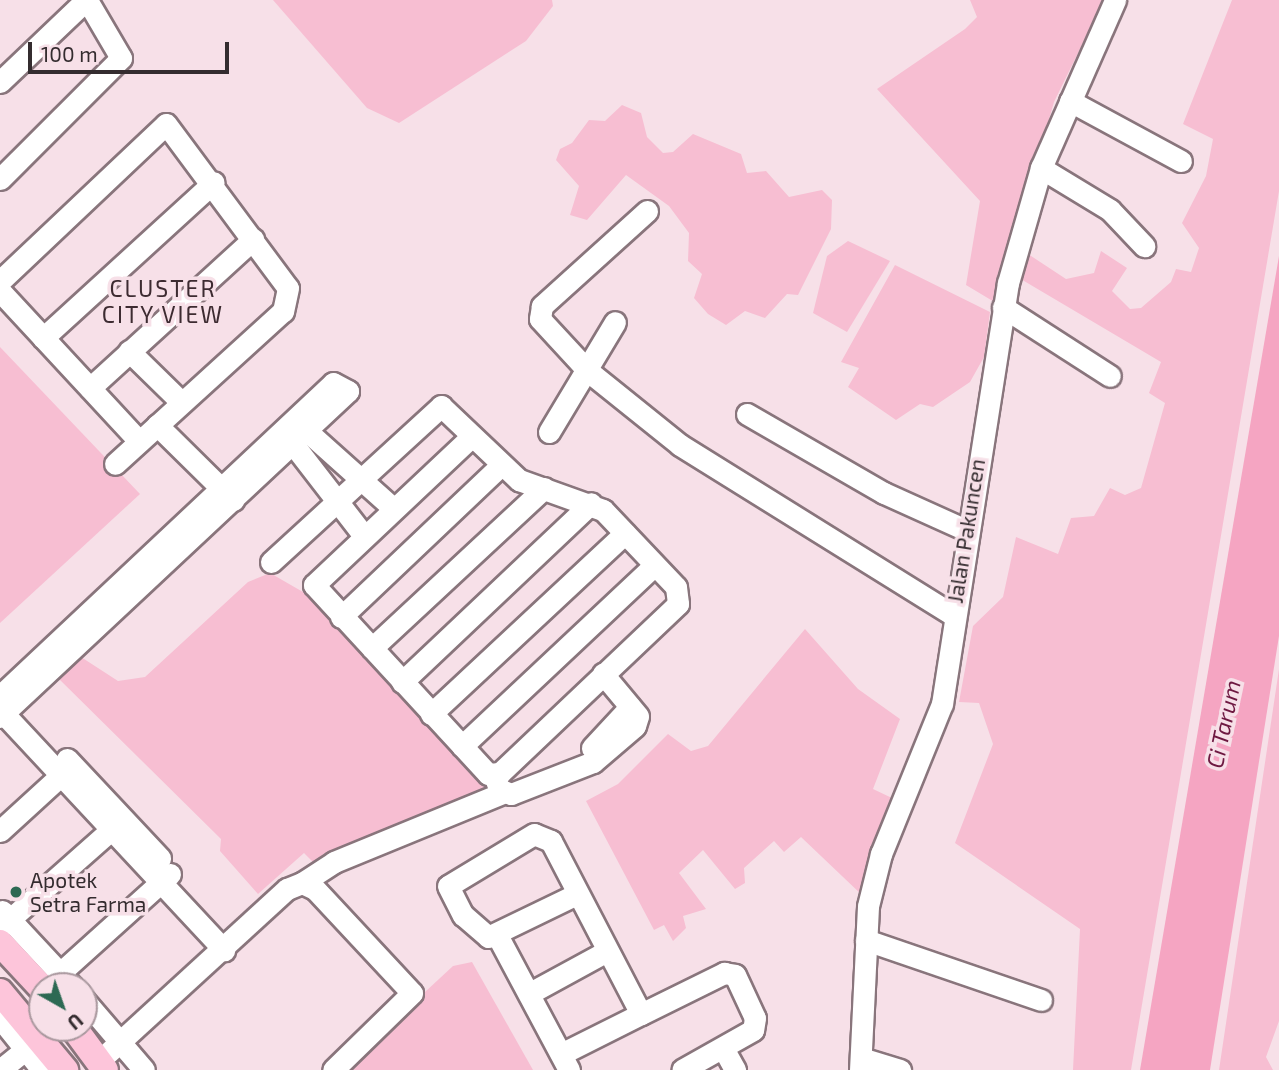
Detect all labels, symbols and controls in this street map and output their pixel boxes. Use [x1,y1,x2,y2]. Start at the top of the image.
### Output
scale bar [32,28,233,72]
text: 100 m [41,41,98,66]
district label: CLUSTER CITY VIEW [102,274,224,328]
street label: Jalan Pakuncen [942,457,990,605]
water label: Ci Tarum [1200,677,1246,771]
place label: Apotek Setra Farma [30,867,146,917]
marker: Apotek Setra Farma [8,884,24,900]
north arrow [28,972,98,1042]
text: U [63,1009,88,1035]

